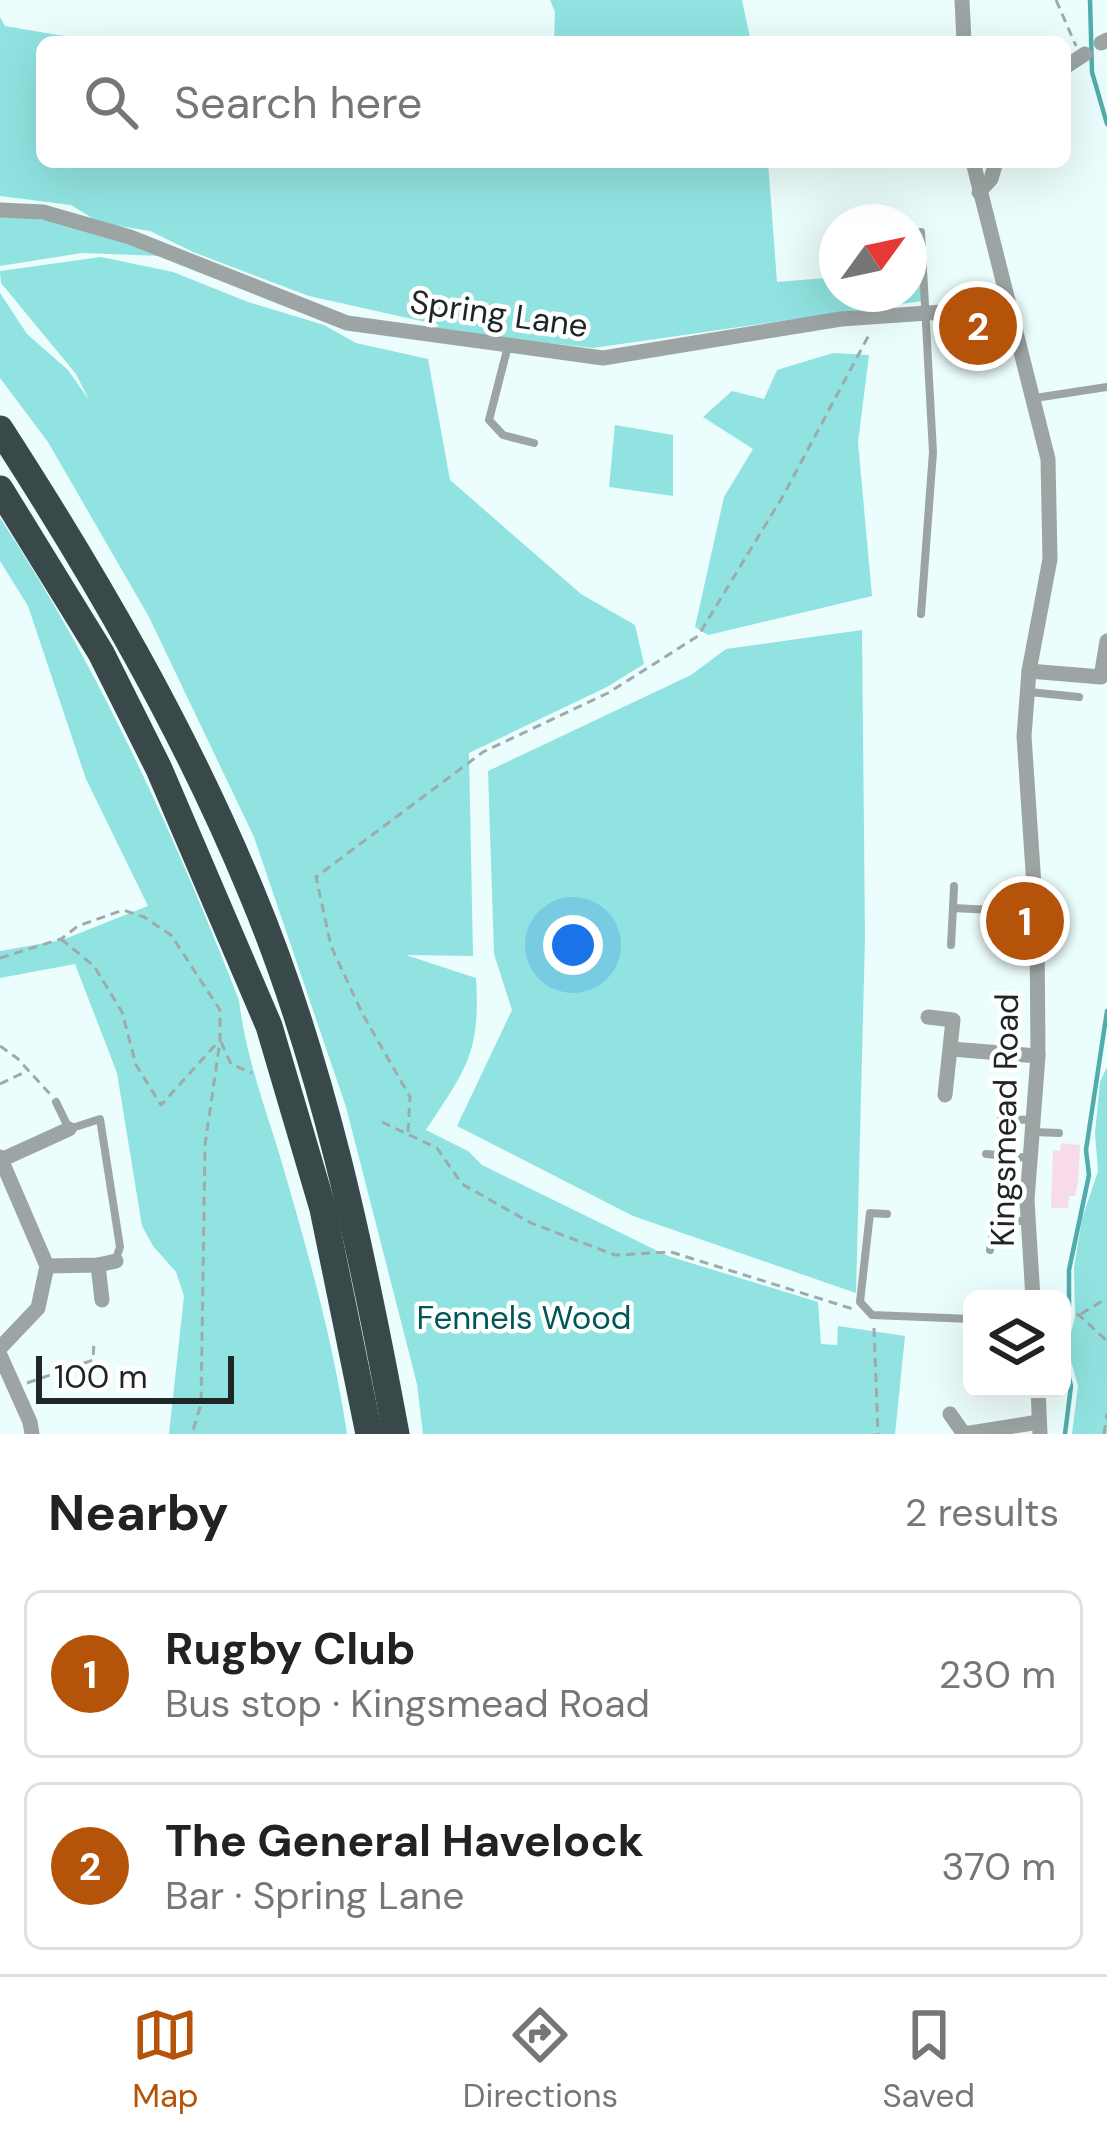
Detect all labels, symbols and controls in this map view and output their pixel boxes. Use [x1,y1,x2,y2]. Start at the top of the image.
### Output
search box [36,36,1071,168]
icon: search [78,69,144,135]
text: Search here [174,73,422,132]
north arrow [819,204,927,312]
street label: Spring Lane [407,280,591,347]
pin: 2 [939,281,1017,371]
pin: 1 [986,876,1064,966]
your location [543,915,603,975]
street label: Kingsmead Road [981,993,1028,1247]
map controls [963,1290,1071,1398]
button: layers [963,1290,1071,1398]
park label: Fennels Wood [416,1296,632,1339]
scale bar [36,1350,234,1403]
text: 100 m [54,1355,148,1398]
text: Nearby [48,1479,229,1546]
text: 2 results [905,1487,1059,1538]
text: Rugby Club [165,1619,416,1678]
text: 1 [83,1649,97,1700]
text: 230 m [939,1649,1056,1700]
text: Bus stop · Kingsmead Road [165,1678,650,1729]
text: The General Havelock [165,1811,644,1870]
text: 2 [79,1841,101,1892]
text: 370 m [942,1841,1056,1892]
text: Bar · Spring Lane [165,1870,464,1921]
tab: Map [132,2002,199,2117]
tab: Directions [463,2002,618,2117]
tab: Saved [882,2002,975,2117]

